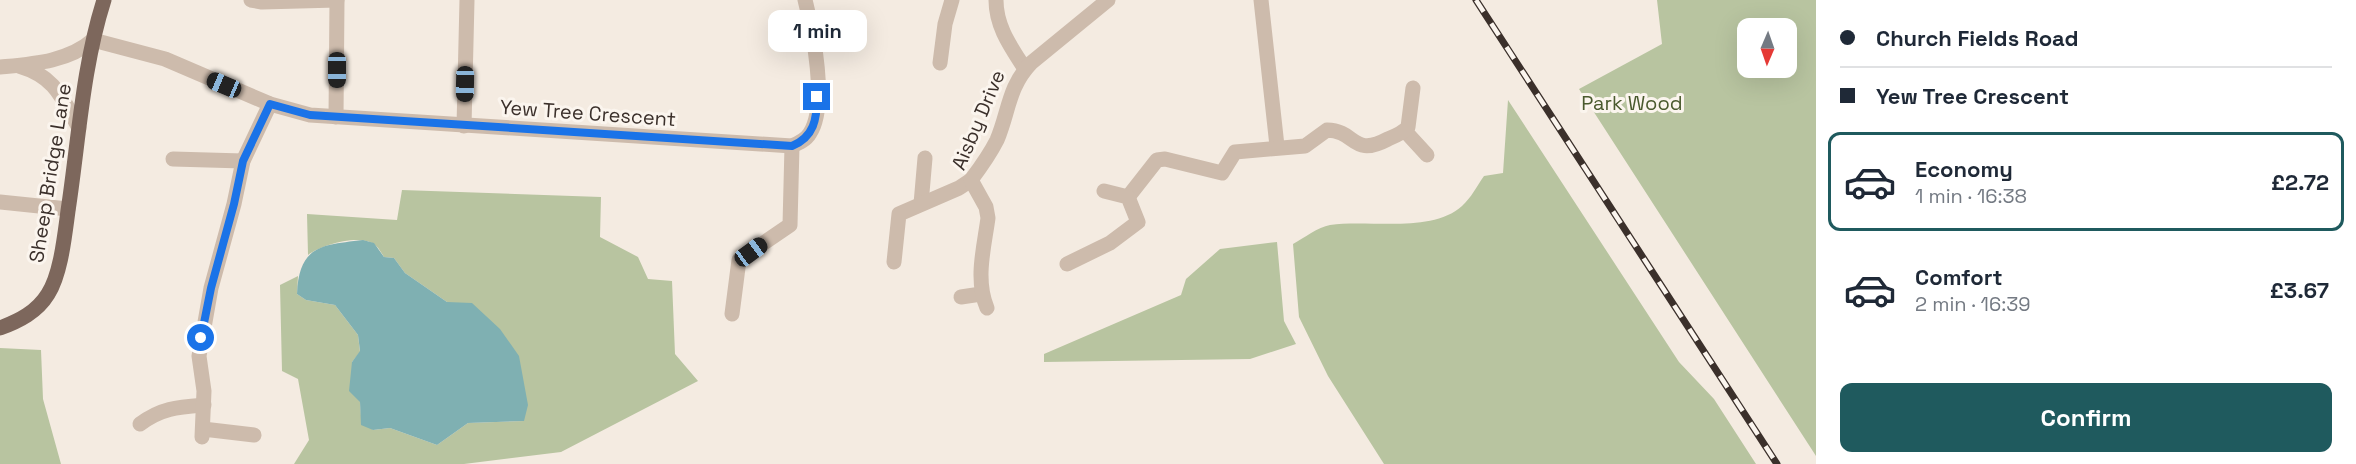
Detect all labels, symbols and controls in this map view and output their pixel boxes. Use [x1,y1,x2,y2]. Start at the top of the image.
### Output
callout: 1 min [768,10,866,52]
text: 1 min [793,18,842,44]
north arrow [1737,18,1797,78]
map controls [1737,18,1797,78]
text: Church Fields Road [1876,24,2079,52]
car [328,52,346,88]
car [456,66,474,102]
street label: Aisby Drive [945,66,1011,174]
car [204,70,244,100]
street label: Sheep Bridge Lane [23,82,77,264]
text: Yew Tree Crescent [1876,82,2069,110]
route end [803,83,830,110]
park label: Park Wood [1581,90,1683,116]
street label: Yew Tree Crescent [499,94,677,132]
icon: car [1843,155,1897,209]
text: Economy [1915,155,2013,183]
text: £2.72 [2271,168,2329,196]
text: 1 min · 16:38 [1915,183,2027,209]
car [731,234,771,270]
icon: car [1843,263,1897,317]
text: Comfort [1915,263,2003,291]
text: £3.67 [2270,276,2329,304]
text: 2 min · 16:39 [1915,291,2031,317]
route start [187,324,214,351]
button: Confirm [1840,383,2332,452]

